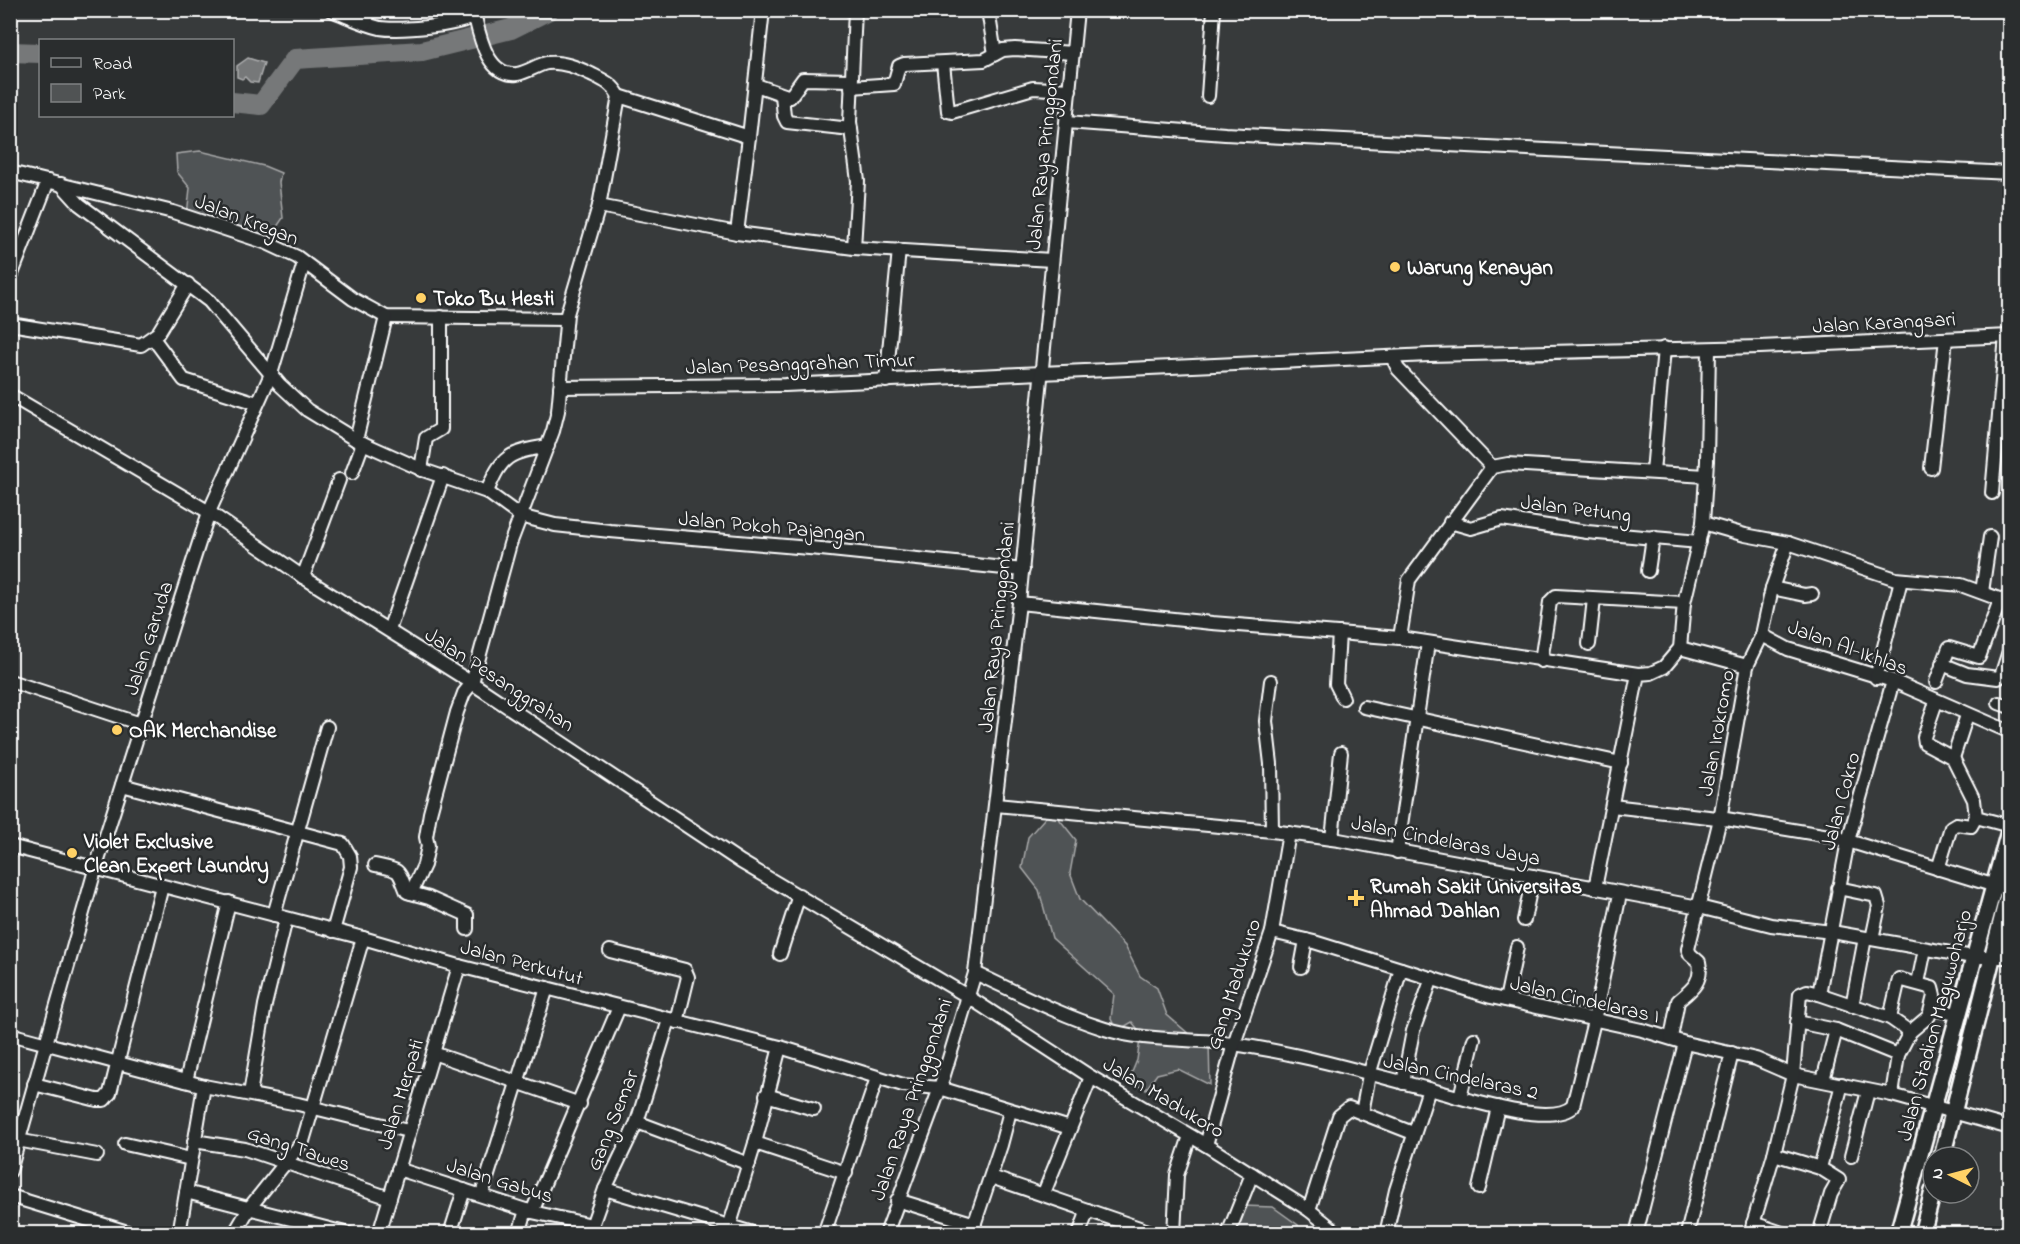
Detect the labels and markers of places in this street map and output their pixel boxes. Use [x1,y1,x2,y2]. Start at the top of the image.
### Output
place label: Warung Kenayan [1407,254,1553,286]
marker: Warung Kenayan [1388,260,1402,274]
place label: Toko Bu Hesti [433,285,555,315]
marker: Toko Bu Hesti [414,291,428,305]
place label: OAK Merchandise [129,717,277,747]
marker: OAK Merchandise [110,723,124,737]
place label: Violet Exclusive Clean Expert Laundry [83,828,269,884]
marker: Violet Exclusive Clean Expert Laundry [65,846,79,860]
place label: Rumah Sakit Universitas Ahmad Dahlan [1370,873,1582,927]
marker: Rumah Sakit Universitas Ahmad Dahlan [1347,889,1365,907]

